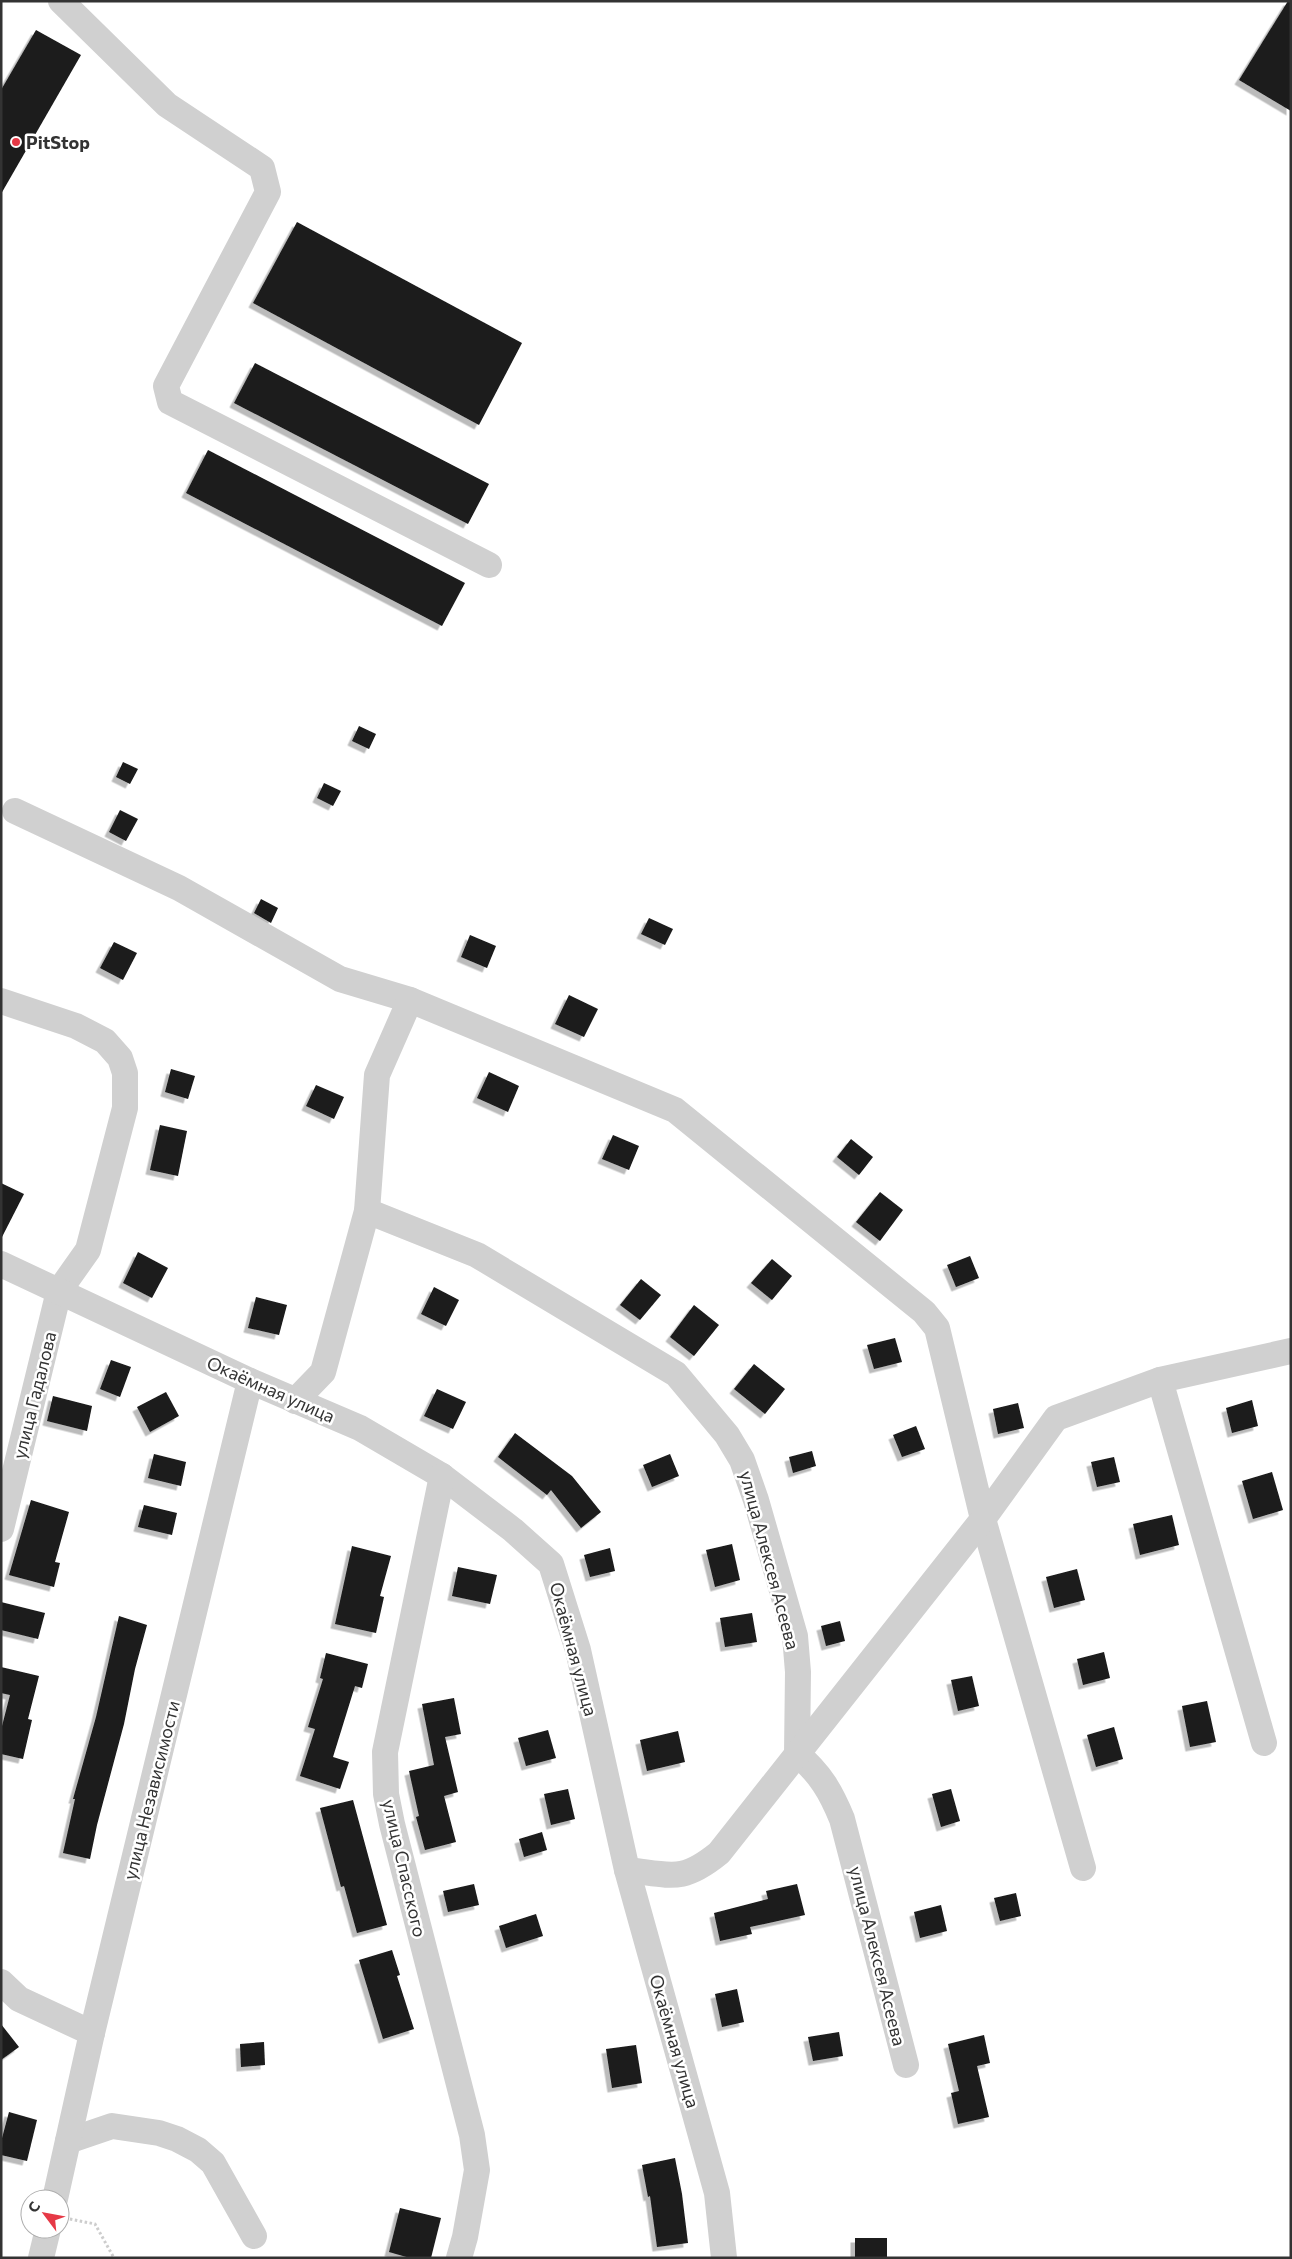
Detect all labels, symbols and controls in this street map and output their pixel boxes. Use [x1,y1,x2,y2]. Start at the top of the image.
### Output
place label: PitStop [26,131,90,153]
marker: PitStop [10,136,22,148]
street label: улица Гадалова [8,1329,60,1461]
street label: Окаёмная улица [204,1351,338,1427]
street label: улица Алексея Асеева [736,1468,804,1652]
street label: Окаёмная улица [546,1580,602,1718]
street label: улица Независимости [118,1698,184,1882]
street label: улица Спасского [378,1797,432,1939]
street label: улица Алексея Асеева [845,1864,911,2048]
street label: Окаёмная улица [645,1972,705,2110]
north arrow [20,2189,70,2239]
text: С [24,2198,43,2215]

